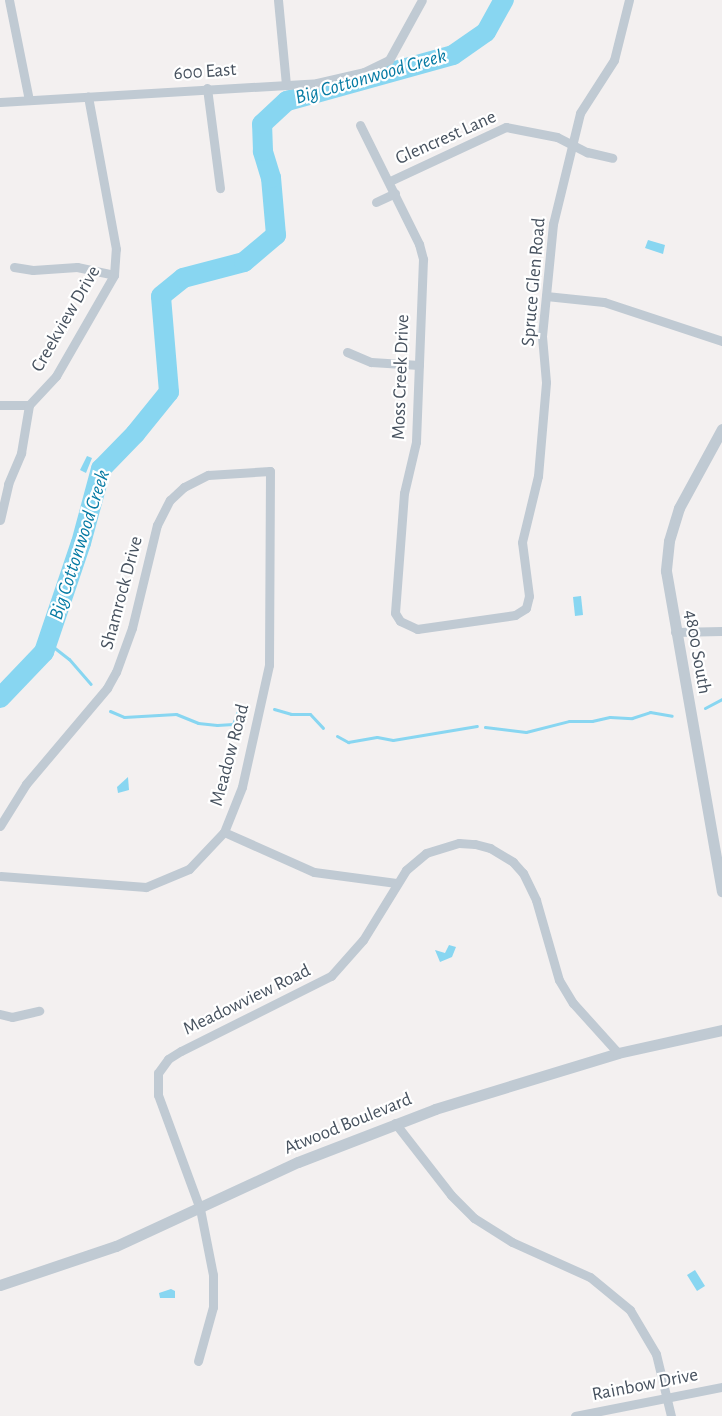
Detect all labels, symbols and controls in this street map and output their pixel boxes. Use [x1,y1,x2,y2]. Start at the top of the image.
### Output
water label: Big Cottonwood Creek [293,44,449,110]
street label: 600 East [173,58,237,86]
street label: Glencrest Lane [392,106,500,170]
street label: Spruce Glen Road [517,217,551,347]
street label: Creekview Drive [26,262,106,376]
street label: Moss Creek Drive [387,314,415,440]
water label: Big Cottonwood Creek [44,467,116,623]
street label: Shamrock Drive [96,534,148,652]
street label: 4800 South [678,608,716,696]
street label: Meadow Road [205,701,255,809]
street label: Meadowview Road [180,959,314,1041]
street label: Atwood Boulevard [281,1088,415,1160]
street label: Rainbow Drive [590,1364,700,1406]

